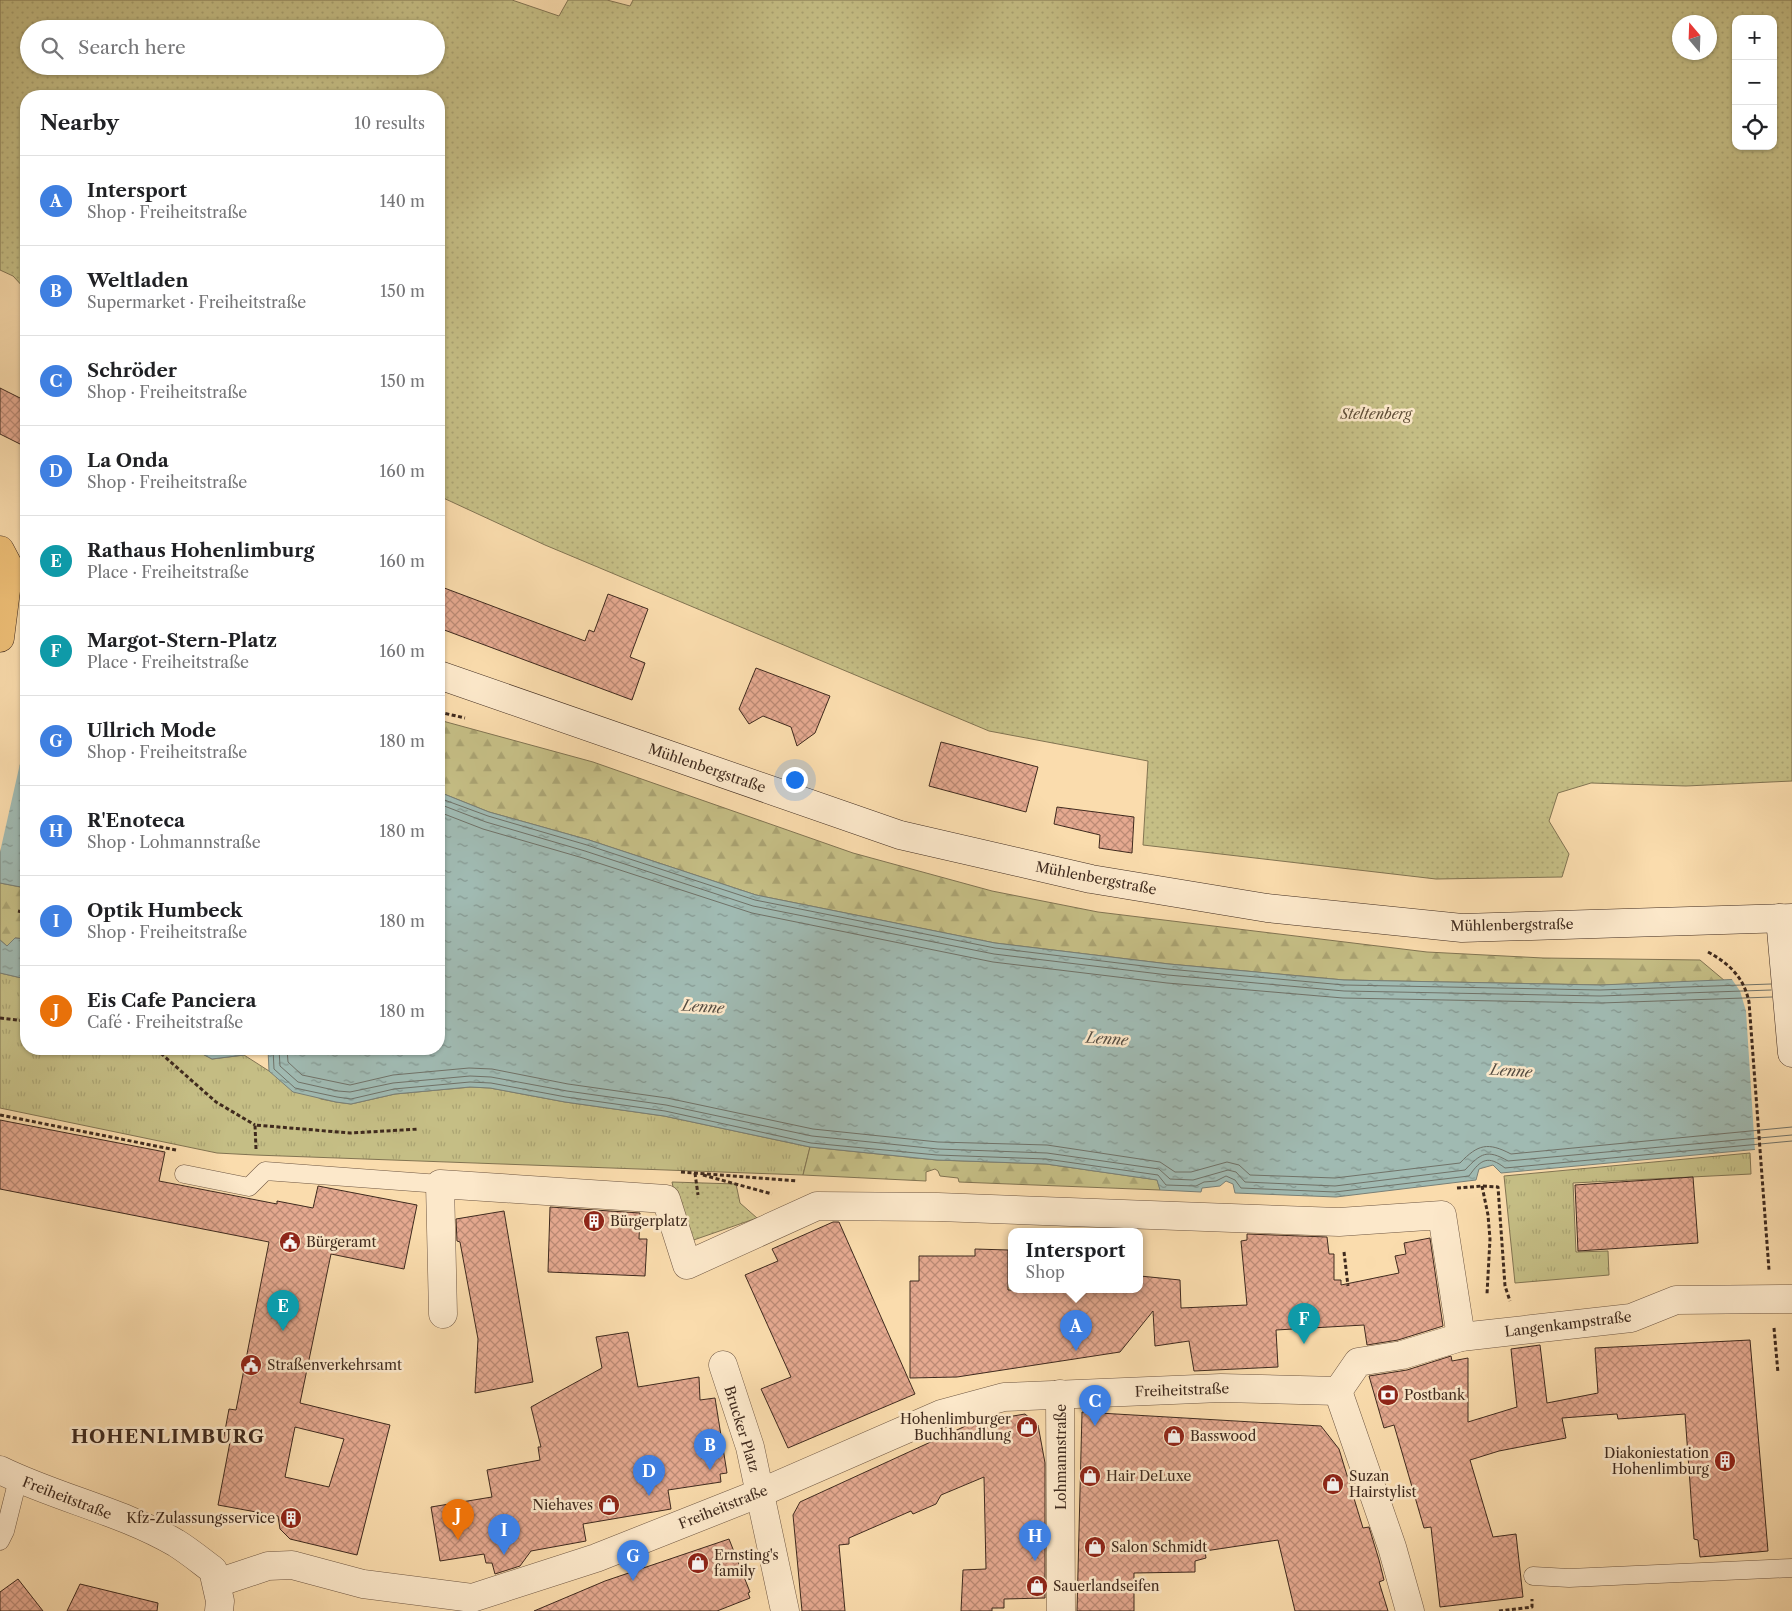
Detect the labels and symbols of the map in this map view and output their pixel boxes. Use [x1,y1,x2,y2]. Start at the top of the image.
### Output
north arrow [1672,15,1717,60]
park label: Steltenberg [1339,405,1414,423]
street label: Mühlenbergstraße [646,739,768,797]
your location [782,767,808,793]
street label: Mühlenbergstraße [1034,857,1158,899]
street label: Mühlenbergstraße [1450,915,1574,935]
water label: Lenne [680,995,725,1017]
water label: Lenne [1084,1027,1129,1049]
water label: Lenne [1488,1059,1533,1081]
building icon: Bürgerplatz [582,1209,606,1233]
place label: Bürgerplatz [610,1212,687,1230]
public building icon: Bürgeramt [278,1230,302,1254]
place label: Bürgeramt [306,1233,376,1251]
pin: E [267,1290,299,1331]
pin: F [1288,1303,1320,1344]
street label: Langenkampstraße [1503,1307,1633,1341]
pin: A [1060,1310,1092,1351]
public building icon: Straßenverkehrsamt [239,1353,263,1377]
place label: Straßenverkehrsamt [267,1356,402,1374]
street label: Freiheitstraße [1134,1379,1230,1401]
bank icon: Postbank [1376,1383,1400,1407]
street label: Brucker Platz [720,1384,764,1474]
pin: C [1079,1385,1111,1426]
place label: Postbank [1404,1386,1466,1404]
street label: Lohmannstraße [1052,1404,1070,1510]
place label: Hohenlimburger Buchhandlung [900,1410,1012,1444]
shop icon: Hohenlimburger Buchhandlung [1015,1415,1039,1439]
shop icon: Basswood [1162,1424,1186,1448]
district label: HOHENLIMBURG [71,1425,265,1448]
place label: Basswood [1190,1427,1257,1445]
pin: B [694,1429,726,1470]
place label: Diakoniestation Hohenlimburg [1604,1444,1710,1478]
building icon: Diakoniestation Hohenlimburg [1713,1449,1737,1473]
pin: D [633,1455,665,1496]
shop icon: Hair DeLuxe [1078,1464,1102,1488]
place label: Hair DeLuxe [1106,1467,1192,1485]
place label: Suzan Hairstylist [1349,1467,1417,1501]
shop icon: Suzan Hairstylist [1321,1472,1345,1496]
street label: Freiheitstraße [20,1473,114,1523]
street label: Freiheitstraße [676,1481,770,1533]
shop icon: Niehaves [597,1493,621,1517]
place label: Niehaves [533,1496,593,1514]
pin: J [442,1499,474,1540]
building icon: Kfz-Zulassungsservice [279,1506,303,1530]
place label: Kfz-Zulassungsservice [126,1509,275,1527]
pin: I [488,1514,520,1555]
pin: H [1019,1520,1051,1561]
shop icon: Salon Schmidt [1083,1535,1107,1559]
place label: Salon Schmidt [1111,1538,1207,1556]
pin: G [617,1540,649,1581]
place label: Ernsting's family [714,1546,779,1580]
shop icon: Ernsting's family [686,1551,710,1575]
shop icon: Sauerlandseifen [1025,1574,1049,1598]
place label: Sauerlandseifen [1053,1577,1160,1595]

